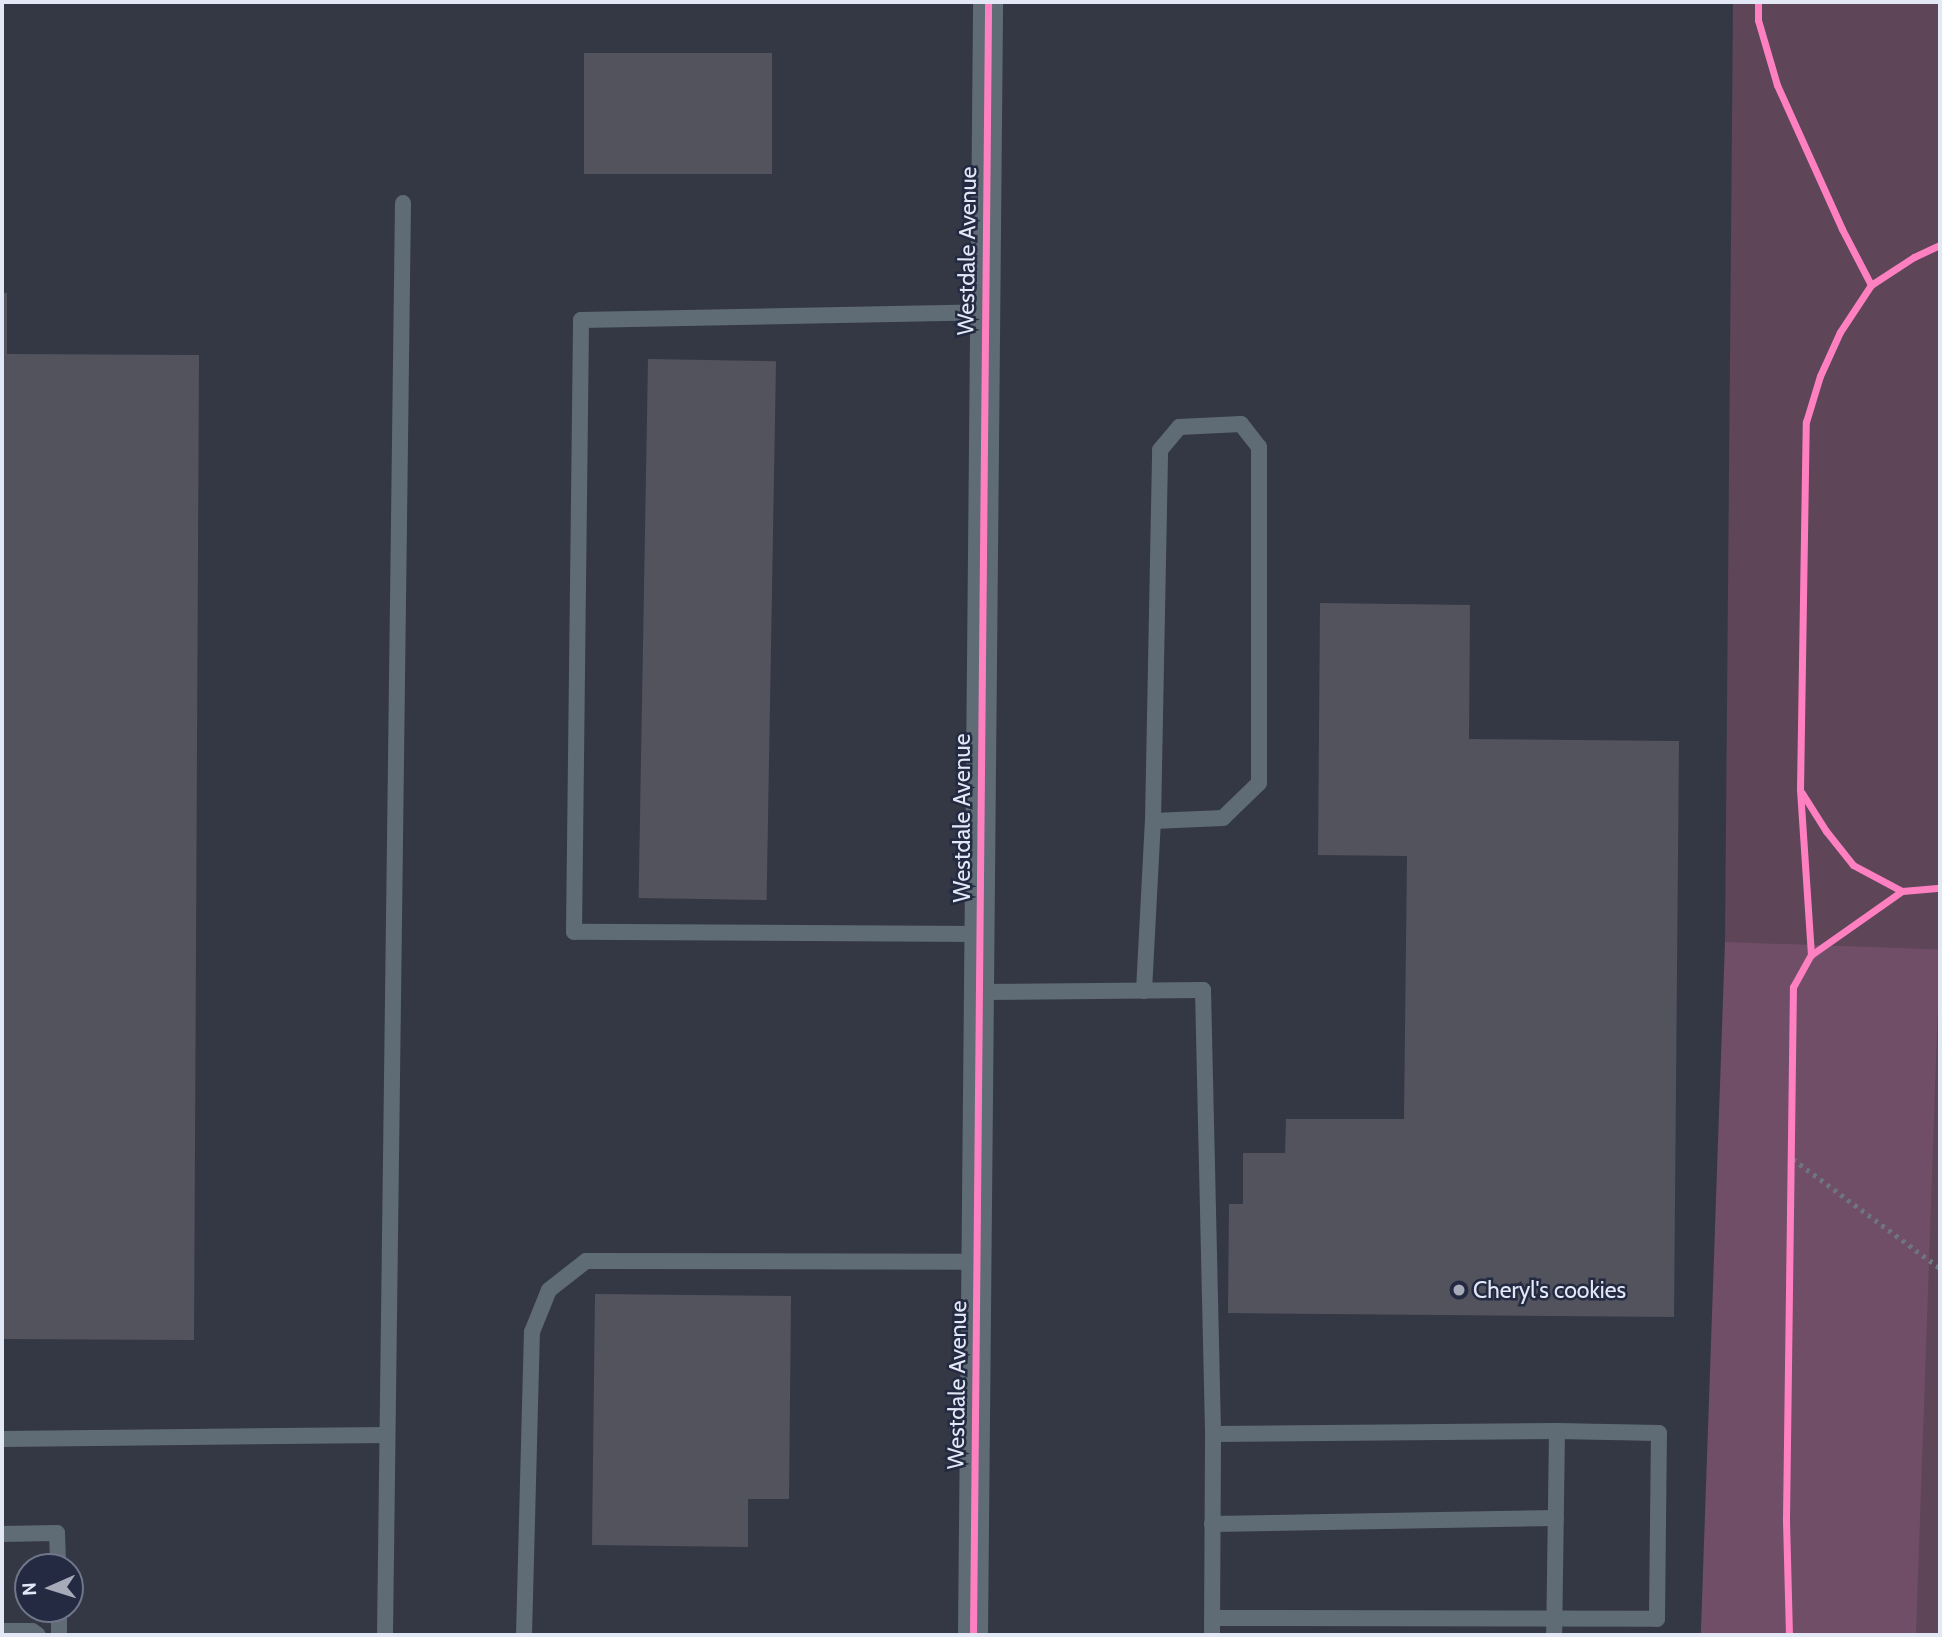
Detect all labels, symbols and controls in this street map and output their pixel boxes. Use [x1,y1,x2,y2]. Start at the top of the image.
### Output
street label: Westdale Avenue [952,166,982,336]
street label: Westdale Avenue [948,734,976,902]
place label: Cheryl's cookies [1473,1276,1626,1304]
marker: Cheryl's cookies [1451,1282,1467,1298]
street label: Westdale Avenue [942,1300,972,1470]
north arrow [14,1553,84,1623]
text: N [18,1582,41,1596]

